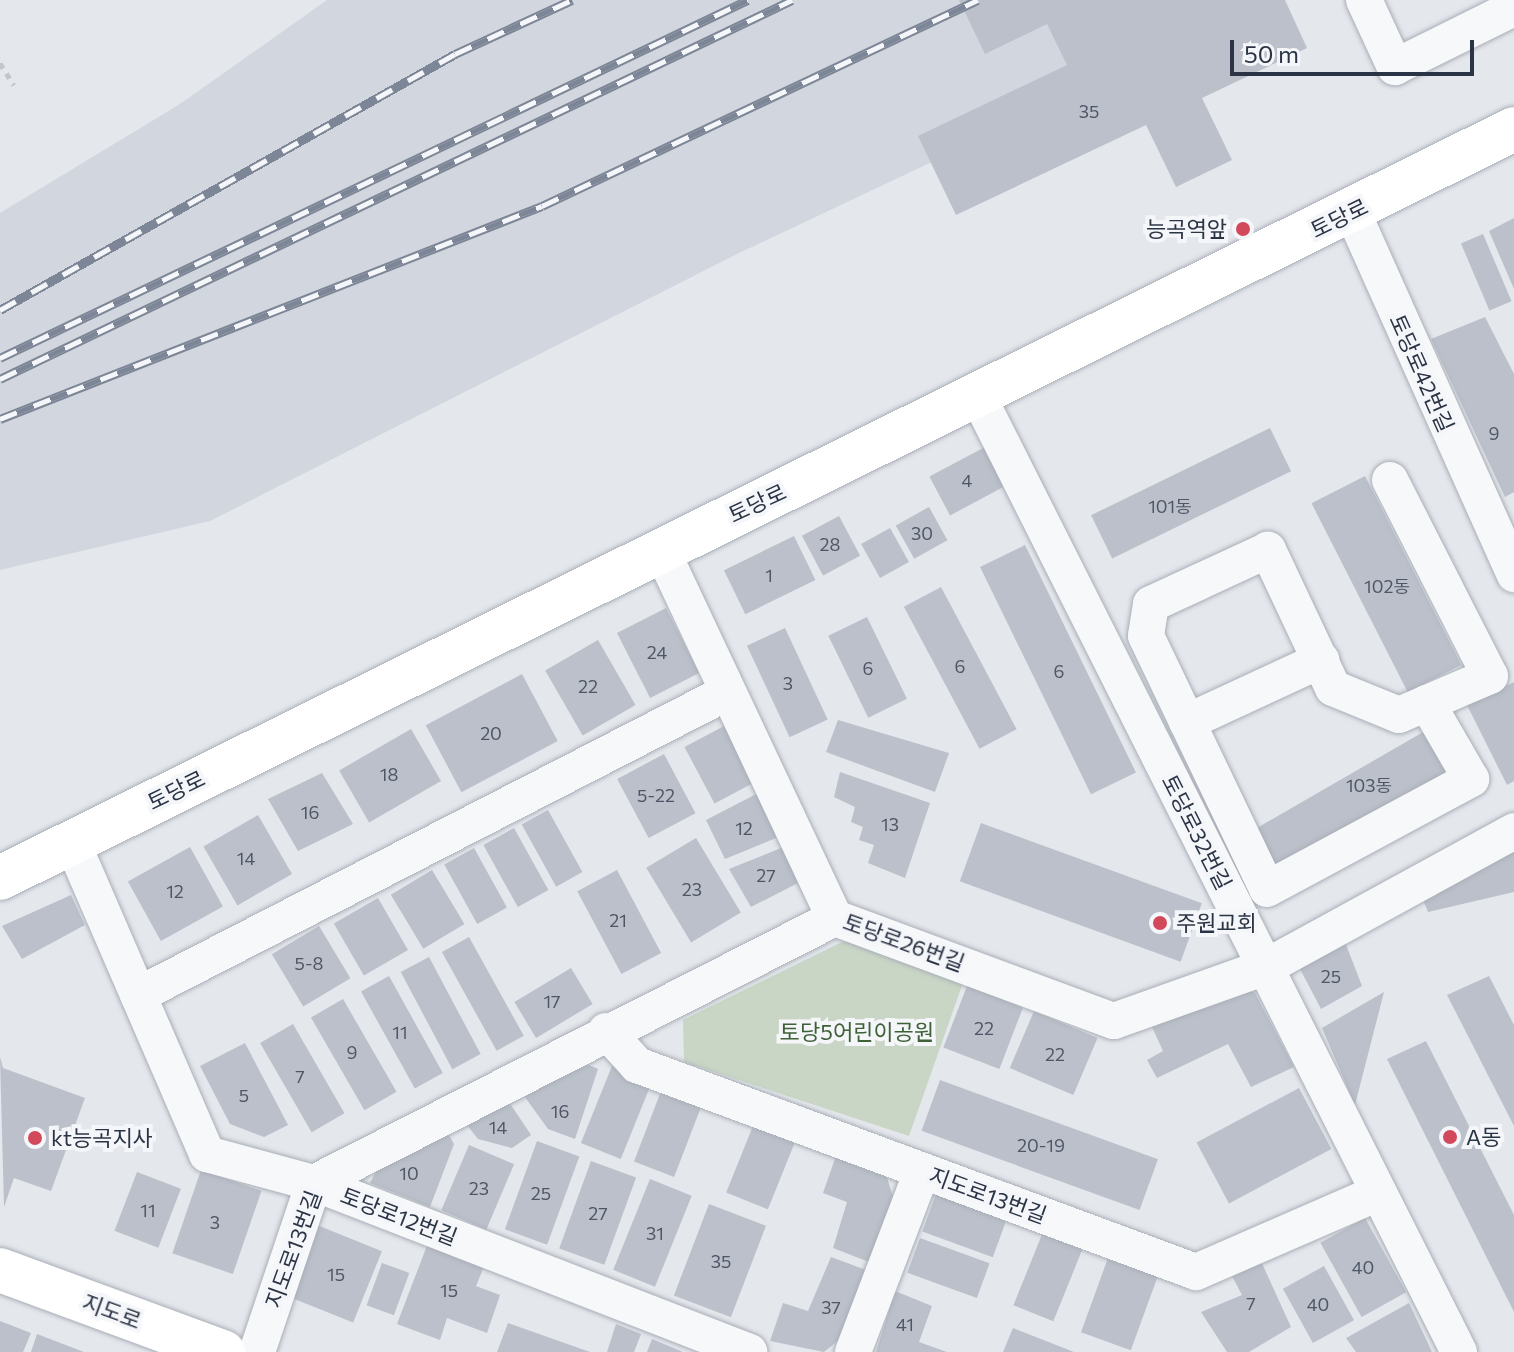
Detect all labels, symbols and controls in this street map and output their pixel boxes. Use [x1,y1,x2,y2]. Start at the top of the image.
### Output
scale bar [1234,24,1478,74]
text: 50 m [1244,39,1299,68]
house number: 35 [1079,100,1099,122]
street label: 토당로 [1306,193,1372,243]
place label: 능곡역앞 [1146,216,1227,242]
marker: 능곡역앞 [1234,220,1252,238]
street label: 토당로42번길 [1384,310,1460,436]
house number: 9 [1489,422,1499,444]
house number: 4 [962,469,972,491]
street label: 토당로 [724,478,790,528]
house number: 101동 [1148,495,1192,517]
house number: 30 [911,522,933,544]
house number: 28 [820,533,840,555]
house number: 1 [765,564,773,586]
house number: 102동 [1364,575,1410,597]
house number: 24 [647,641,667,663]
house number: 6 [955,655,965,677]
house number: 6 [863,657,873,679]
house number: 6 [1054,660,1064,682]
house number: 3 [783,672,793,694]
house number: 22 [578,675,598,697]
house number: 20 [480,722,502,744]
house number: 18 [380,763,398,785]
street label: 토당로 [143,765,209,815]
street label: 토당로32번길 [1157,770,1237,894]
house number: 103동 [1346,774,1392,796]
house number: 5-22 [637,784,675,806]
house number: 16 [301,801,319,823]
house number: 13 [881,813,899,835]
house number: 12 [735,817,753,839]
house number: 14 [237,847,255,869]
house number: 27 [756,864,776,886]
house number: 23 [682,878,702,900]
house number: 12 [166,880,184,902]
street label: 토당로26번길 [840,908,968,976]
house number: 21 [609,909,627,931]
place label: 주원교회 [1176,910,1257,936]
marker: 주원교회 [1151,914,1169,932]
house number: 5-8 [295,952,323,974]
house number: 25 [1321,965,1341,987]
house number: 17 [543,990,561,1012]
house number: 22 [974,1017,994,1039]
park label: 토당5어린이공원 [780,1019,934,1045]
house number: 11 [392,1021,408,1043]
house number: 9 [347,1041,357,1063]
house number: 22 [1045,1043,1065,1065]
house number: 7 [295,1065,305,1087]
house number: 5 [239,1084,249,1106]
house number: 16 [551,1100,569,1122]
house number: 14 [489,1116,507,1138]
place label: A동 [1466,1124,1501,1150]
place label: kt능곡지사 [51,1125,153,1151]
marker: A동 [1441,1128,1459,1146]
marker: kt능곡지사 [26,1129,44,1147]
house number: 20-19 [1017,1134,1065,1156]
house number: 10 [399,1162,419,1184]
street label: 지도로13번길 [926,1162,1050,1228]
house number: 23 [469,1177,489,1199]
street label: 토당로12번길 [337,1182,461,1250]
house number: 25 [531,1182,551,1204]
street label: 지도로13번길 [260,1187,326,1311]
house number: 11 [140,1199,156,1221]
house number: 27 [588,1202,608,1224]
house number: 3 [210,1211,220,1233]
house number: 31 [646,1222,664,1244]
house number: 35 [711,1250,731,1272]
house number: 40 [1352,1256,1374,1278]
house number: 15 [327,1263,345,1285]
house number: 15 [440,1279,458,1301]
street label: 지도로 [79,1288,145,1334]
house number: 7 [1246,1292,1256,1314]
house number: 40 [1307,1293,1329,1315]
house number: 37 [821,1296,841,1318]
house number: 41 [896,1313,914,1335]

